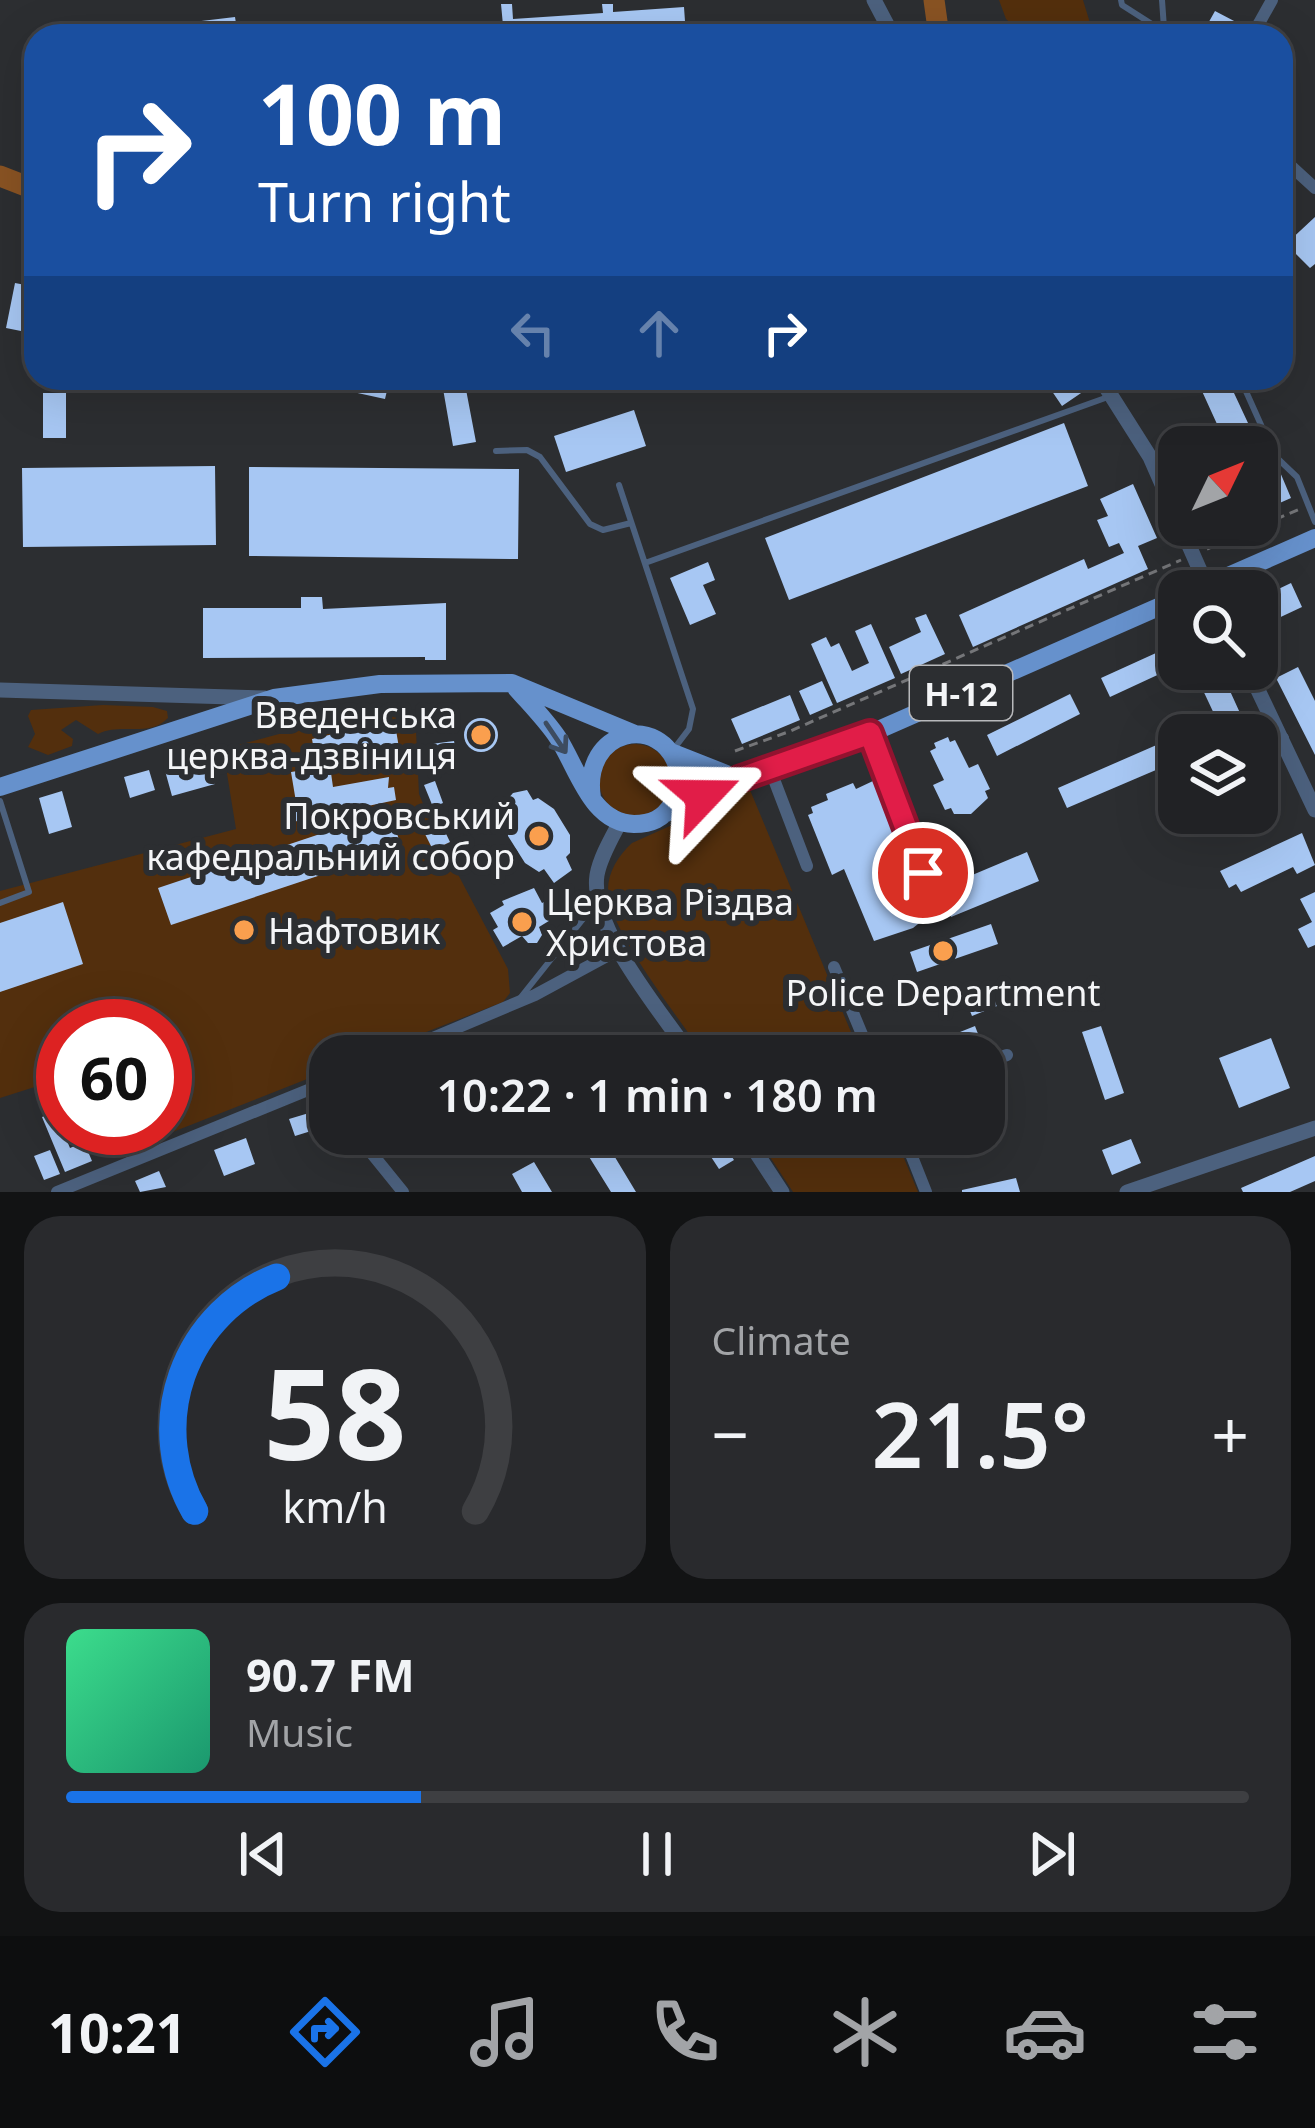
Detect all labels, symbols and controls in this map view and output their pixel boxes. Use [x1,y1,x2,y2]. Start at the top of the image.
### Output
text: 100 m [258,55,506,170]
icon: right [60,72,216,228]
text: Turn right [258,164,511,238]
icon: left [500,300,566,366]
icon: ahead [626,300,692,366]
icon: right [752,300,818,366]
north arrow [1158,426,1278,546]
map controls [1158,426,1278,834]
button: search [1158,570,1278,690]
road number: Н-12 [910,666,1012,720]
place label: Введенська церква-дзвіниця [166,690,457,780]
button: layers [1158,714,1278,834]
one-way arrow [543,721,568,754]
marker: Введенська церква-дзвіниця [468,722,494,748]
position arrow [640,733,766,859]
place label: Покровський кафедральний собор [146,791,515,881]
pin [872,822,974,924]
marker: Покровський кафедральний собор [526,823,552,849]
icon: arrive [890,840,956,906]
place label: Церква Різдва Христова [546,877,794,967]
place label: Нафтовик [268,906,440,955]
marker: Церква Різдва Христова [509,909,535,935]
marker: Нафтовик [231,917,257,943]
marker: Police Department [930,938,956,964]
place label: Police Department [785,968,1101,1017]
speed limit sign: 60 [36,999,192,1155]
text: 10:22 · 1 min · 180 m [436,1064,878,1125]
text: Climate [712,1313,851,1366]
text: 58 [263,1327,406,1497]
text: 21.5° [871,1372,1089,1494]
text: − [712,1388,749,1478]
text: + [1211,1388,1249,1478]
text: km/h [282,1476,387,1535]
text: 90.7 FM [246,1644,415,1705]
text: Music [246,1705,353,1758]
icon: previous [230,1821,296,1887]
icon: pause [624,1821,690,1887]
icon: next [1019,1821,1085,1887]
icon: directions [283,1990,367,2074]
icon: music [463,1990,547,2074]
icon: phone [643,1990,727,2074]
icon: climate [823,1990,907,2074]
icon: car [1003,1990,1087,2074]
icon: filters [1183,1990,1267,2074]
text: 10:21 [48,1995,187,2069]

